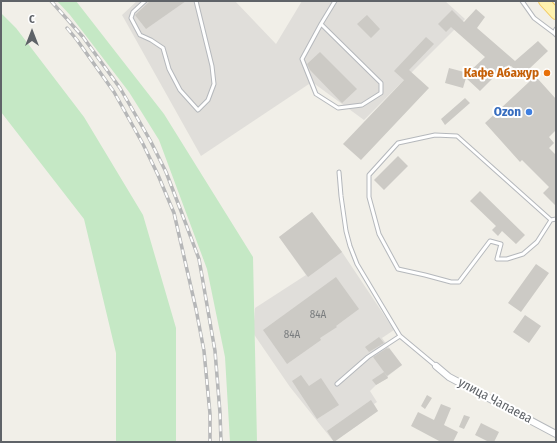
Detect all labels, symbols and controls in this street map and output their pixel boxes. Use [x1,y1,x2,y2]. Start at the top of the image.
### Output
north arrow [12,12,52,52]
text: С [29,13,35,26]
place label: Кафе Абажур [464,65,539,81]
marker: Кафе Абажур [542,68,552,78]
place label: Ozon [494,104,521,120]
marker: Ozon [524,107,534,117]
house number: 84А [310,308,326,322]
house number: 84А [284,328,300,342]
street label: улица Чапаева [455,375,535,427]

